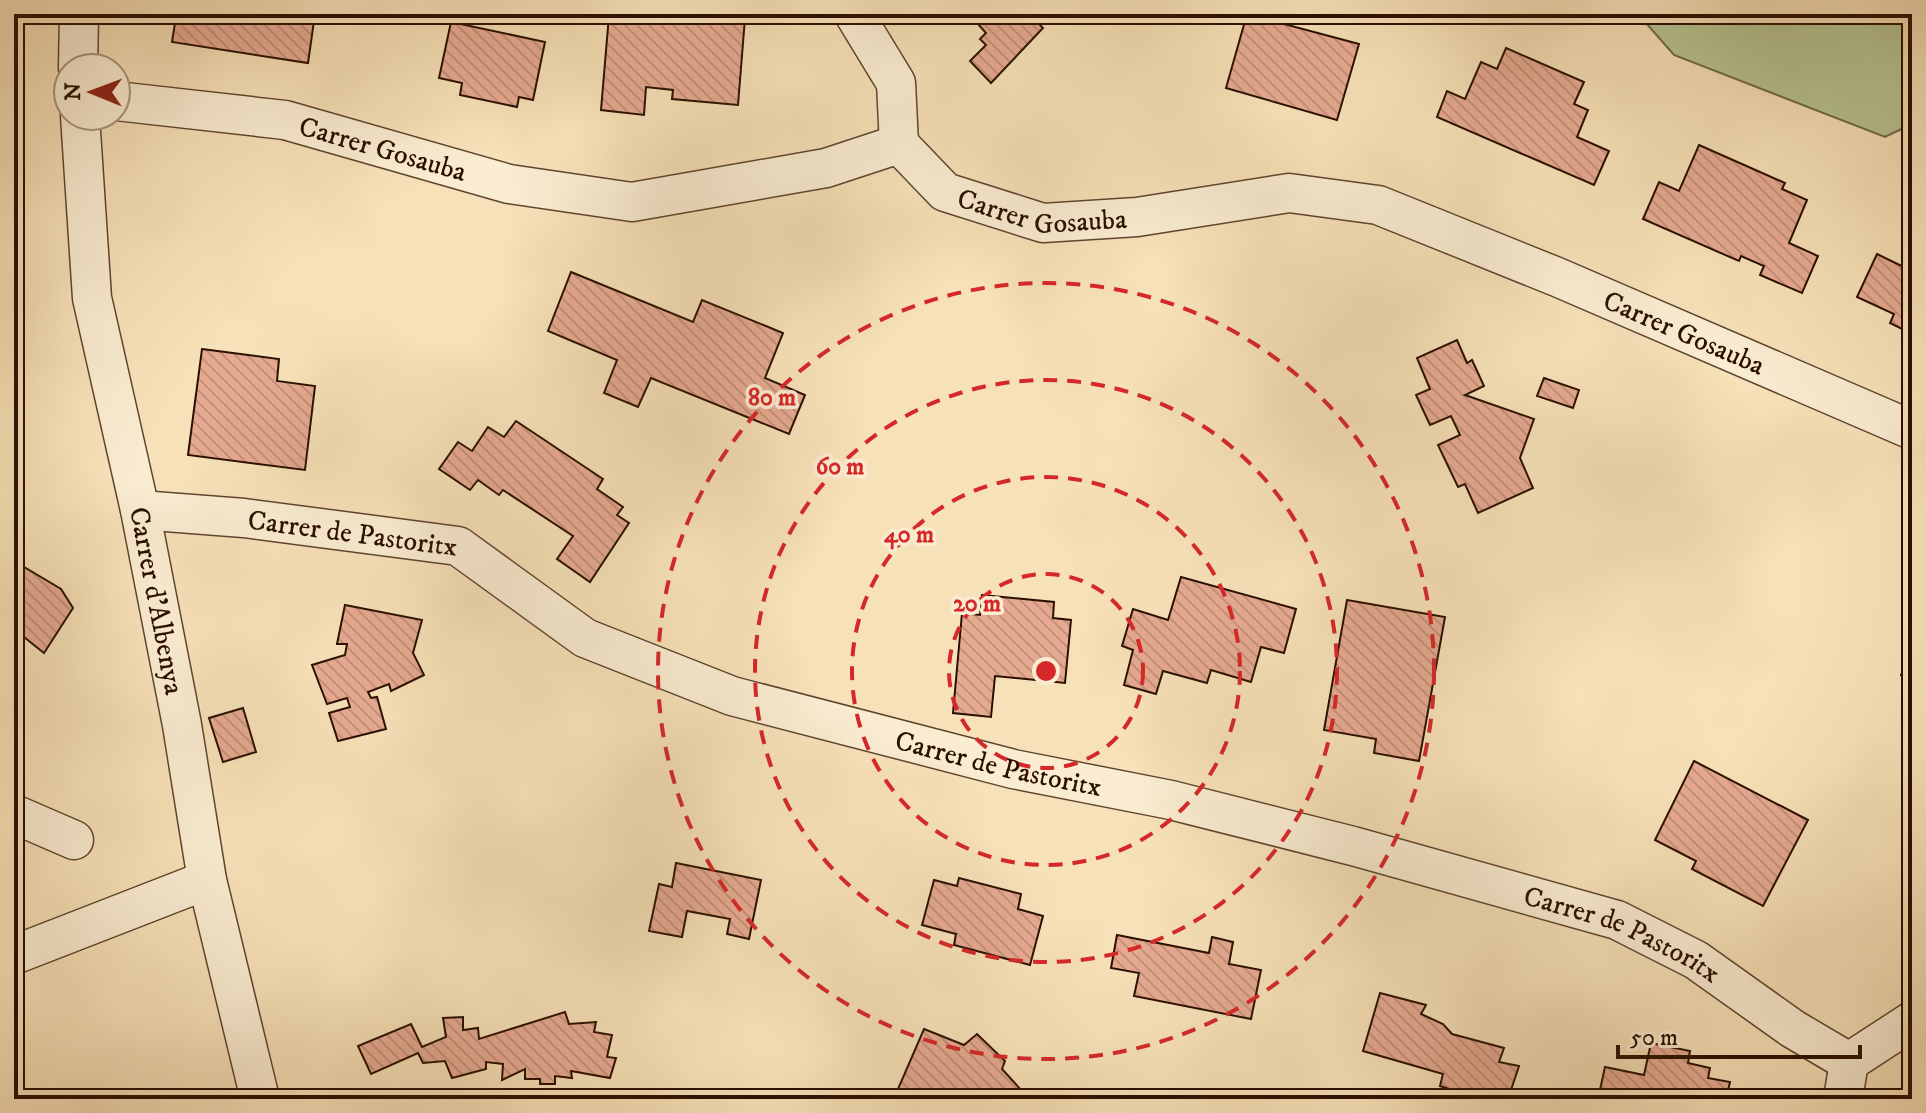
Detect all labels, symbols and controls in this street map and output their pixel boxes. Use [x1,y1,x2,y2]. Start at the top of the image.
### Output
north arrow [52,52,132,132]
text: N [60,82,87,101]
street label: Carrer Gosauba [295,109,470,190]
street label: Carrer Gosauba [953,181,1128,243]
street label: Carrer Gosauba [1598,283,1770,384]
text: 80 m [748,383,796,413]
text: 60 m [816,452,864,482]
street label: Carrer de Pastoritx [246,503,460,565]
street label: Carrer d'Albenya [121,504,192,698]
text: 40 m [884,520,934,550]
text: 20 m [953,589,1001,619]
centre of rings [1032,657,1060,685]
street label: Carrer de Pastoritx [891,723,1105,805]
street label: Carrer de Pastoritx [1520,879,1727,991]
scale bar [1618,1009,1860,1059]
text: 50 m [1630,1023,1678,1053]

